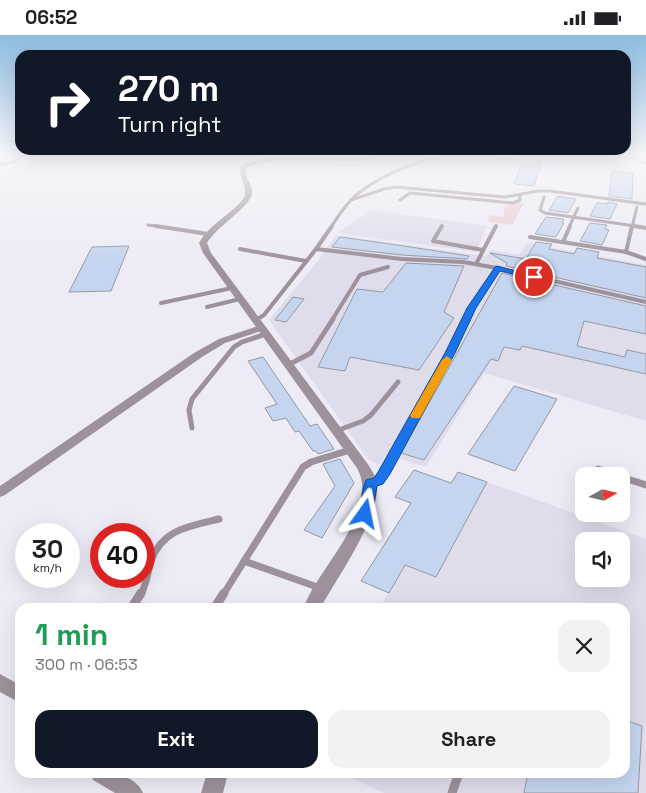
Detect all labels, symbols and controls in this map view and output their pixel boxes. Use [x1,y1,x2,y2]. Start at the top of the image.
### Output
text: 06:52 [25,5,77,30]
text: 270 m [118,67,219,111]
icon: right [35,70,100,135]
text: Turn right [118,110,221,138]
pin [513,256,555,298]
icon: arrive [520,263,548,291]
north arrow [575,467,630,523]
map controls [575,467,630,587]
position arrow [338,487,390,539]
speed limit sign: 40 [90,523,155,588]
button: sound [575,532,630,587]
text: 30 [32,533,63,565]
text: km/h [33,560,62,576]
text: 1 min [35,615,108,654]
button: close [558,620,610,672]
text: 300 m · 06:53 [35,654,138,675]
button: Exit [35,710,318,768]
button: Share [328,710,610,768]

